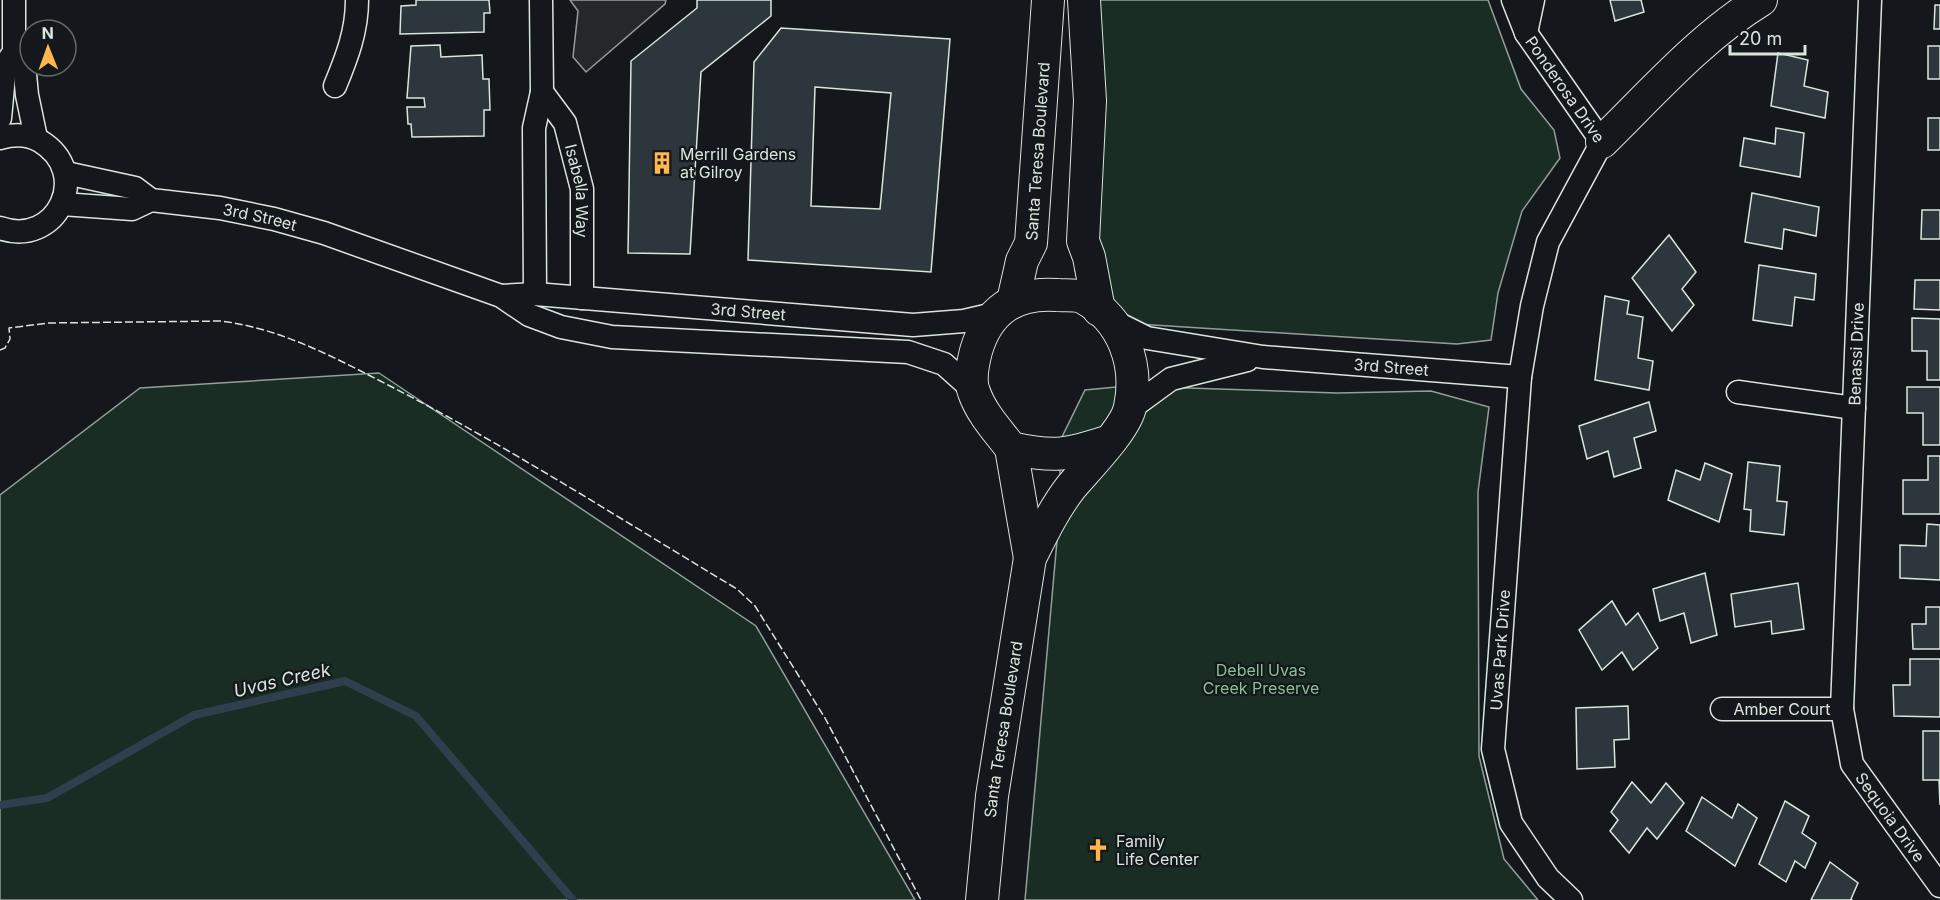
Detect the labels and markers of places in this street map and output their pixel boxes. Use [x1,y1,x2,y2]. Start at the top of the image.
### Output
place label: Merrill Gardens at Gilroy [680,144,796,182]
building icon: Merrill Gardens at Gilroy [649,150,675,176]
place label: Family Life Center [1116,831,1199,869]
church icon: Family Life Center [1085,837,1111,863]

